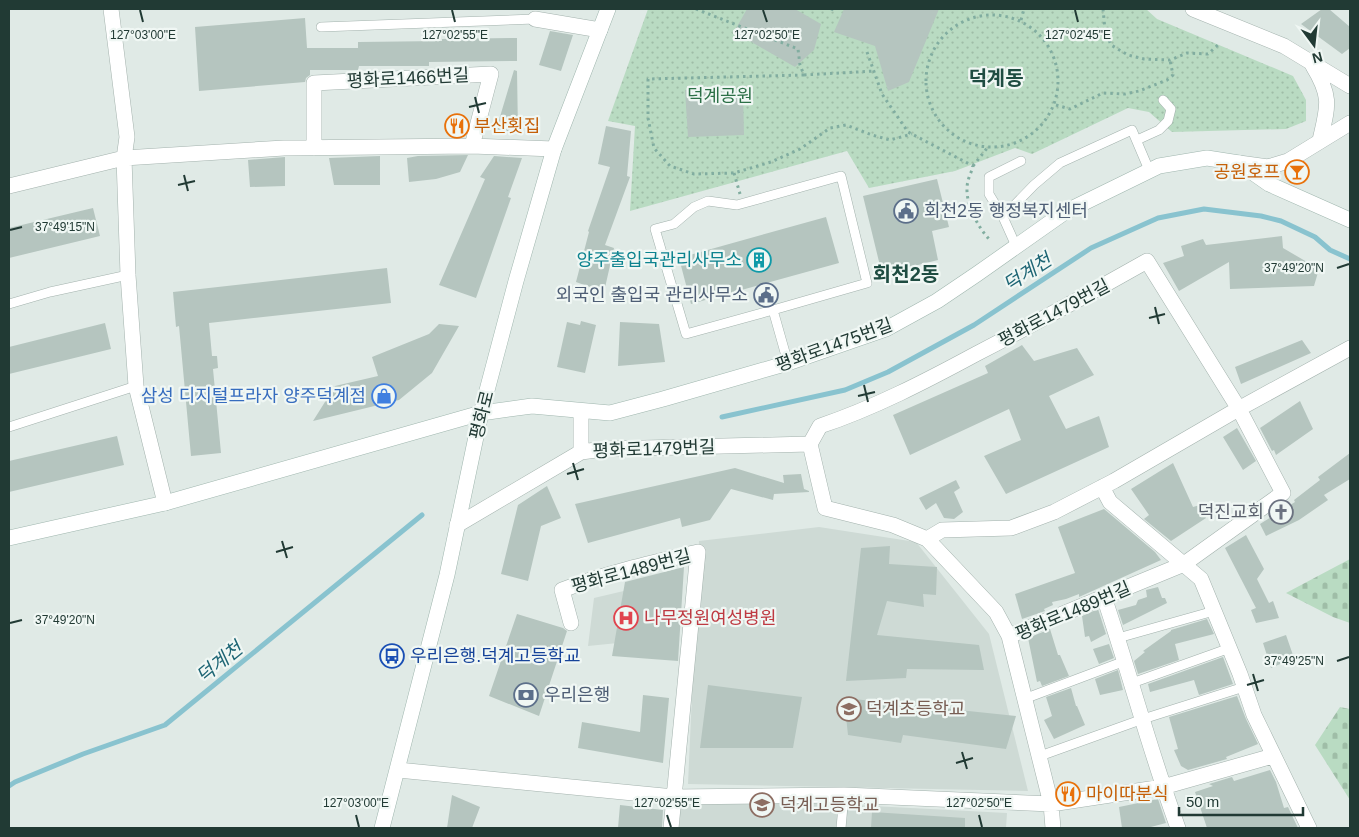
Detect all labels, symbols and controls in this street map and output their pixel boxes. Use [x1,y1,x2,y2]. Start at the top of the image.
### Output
north arrow [1289,20,1339,70]
text: 127°03'00"E [110,28,176,42]
text: 127°02'55"E [422,28,488,42]
text: 127°02'50"E [734,28,800,42]
text: 127°02'45"E [1045,28,1111,42]
text: N [1310,49,1324,67]
street label: 평화로1466번길 [346,65,470,91]
district label: 덕계동 [968,67,1024,89]
park label: 덕계공원 [687,86,753,106]
restaurant icon: 부산횟집 [444,113,470,139]
place label: 부산횟집 [474,116,540,136]
bar icon: 공원호프 [1284,159,1310,185]
place label: 공원호프 [1214,162,1280,182]
public building icon: 회천2동 행정복지센터 [893,198,919,224]
place label: 회천2동 행정복지센터 [924,201,1088,221]
text: 37°49'15"N [35,220,95,234]
building icon: 양주출입국관리사무소 [746,247,772,273]
water label: 덕계천 [1000,249,1056,296]
place label: 양주출입국관리사무소 [576,250,742,270]
text: 37°49'20"N [1264,261,1324,275]
district label: 회천2동 [873,263,939,285]
street label: 평화로1479번길 [995,275,1113,351]
public building icon: 외국인 출입국 관리사무소 [753,282,779,308]
place label: 외국인 출입국 관리사무소 [556,285,748,305]
street label: 평화로1475번길 [773,315,895,375]
shop icon: 삼성 디지털프라자 양주덕계점 [371,383,397,409]
place label: 삼성 디지털프라자 양주덕계점 [141,386,366,406]
street label: 평화로 [466,388,498,442]
street label: 평화로1479번길 [592,437,716,461]
church icon: 덕진교회 [1268,499,1294,525]
place label: 덕진교회 [1198,502,1264,522]
street label: 평화로1489번길 [569,545,693,597]
street label: 평화로1489번길 [1013,578,1133,644]
hospital icon: 나무정원여성병원 [613,605,639,631]
place label: 나무정원여성병원 [644,608,776,628]
text: 37°49'20"N [35,613,95,627]
water label: 덕계천 [192,637,247,687]
bus stop icon: 우리은행.덕계고등학교 [379,643,405,669]
place label: 우리은행.덕계고등학교 [410,646,581,666]
text: 37°49'25"N [1264,654,1324,668]
bank icon: 우리은행 [513,682,539,708]
place label: 우리은행 [544,685,610,705]
school or university icon: 덕계초등학교 [836,696,862,722]
place label: 덕계초등학교 [866,699,965,719]
restaurant icon: 마이따분식 [1055,781,1081,807]
place label: 마이따분식 [1086,784,1169,804]
scale bar [1179,784,1303,816]
school or university icon: 덕계고등학교 [749,792,775,818]
text: 50 m [1186,793,1219,810]
place label: 덕계고등학교 [780,795,879,815]
text: 127°03'00"E [323,796,389,810]
text: 127°02'55"E [634,796,700,810]
text: 127°02'50"E [946,796,1012,810]

